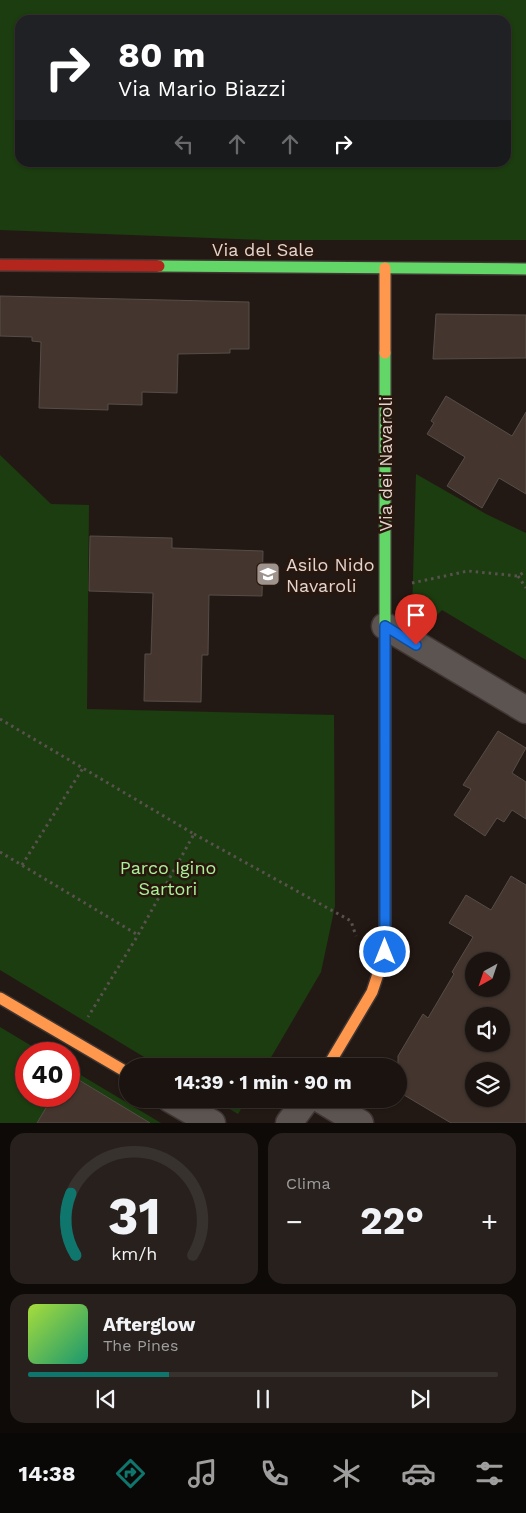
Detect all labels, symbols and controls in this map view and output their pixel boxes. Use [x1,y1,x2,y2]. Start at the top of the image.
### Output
text: 80 m [118,34,205,76]
icon: right [35,35,100,100]
text: Via Mario Biazzi [118,76,286,101]
icon: left [170,130,198,158]
icon: ahead [223,130,251,158]
icon: ahead [276,130,304,158]
icon: right [329,130,357,158]
street label: Via del Sale [212,239,314,260]
street label: Via dei Navaroli [375,396,396,532]
place label: Asilo Nido Navaroli [286,554,375,596]
school or university icon: Asilo Nido Navaroli [255,561,281,587]
pin [395,594,437,645]
icon: arrive [402,601,430,629]
park label: Parco Igino Sartori [120,857,216,899]
position arrow [358,925,410,977]
north arrow [465,952,510,998]
map controls [465,952,510,1107]
button: sound [465,1007,510,1052]
speed limit sign: 40 [15,1042,80,1107]
button: layers [465,1062,510,1107]
text: 14:39 · 1 min · 90 m [174,1071,352,1094]
text: Clima [286,1174,330,1193]
text: 31 [107,1186,161,1247]
text: 22° [360,1199,424,1243]
text: − [286,1205,303,1238]
text: + [481,1205,498,1238]
text: km/h [111,1243,157,1264]
text: Afterglow [103,1313,195,1336]
text: The Pines [103,1336,179,1355]
icon: previous [92,1385,120,1413]
icon: pause [249,1385,277,1413]
icon: next [406,1385,434,1413]
icon: directions [113,1456,148,1491]
icon: music [185,1456,220,1491]
icon: phone [257,1456,292,1491]
icon: climate [329,1456,364,1491]
icon: car [401,1456,436,1491]
icon: filters [472,1456,507,1491]
text: 14:38 [18,1461,76,1486]

